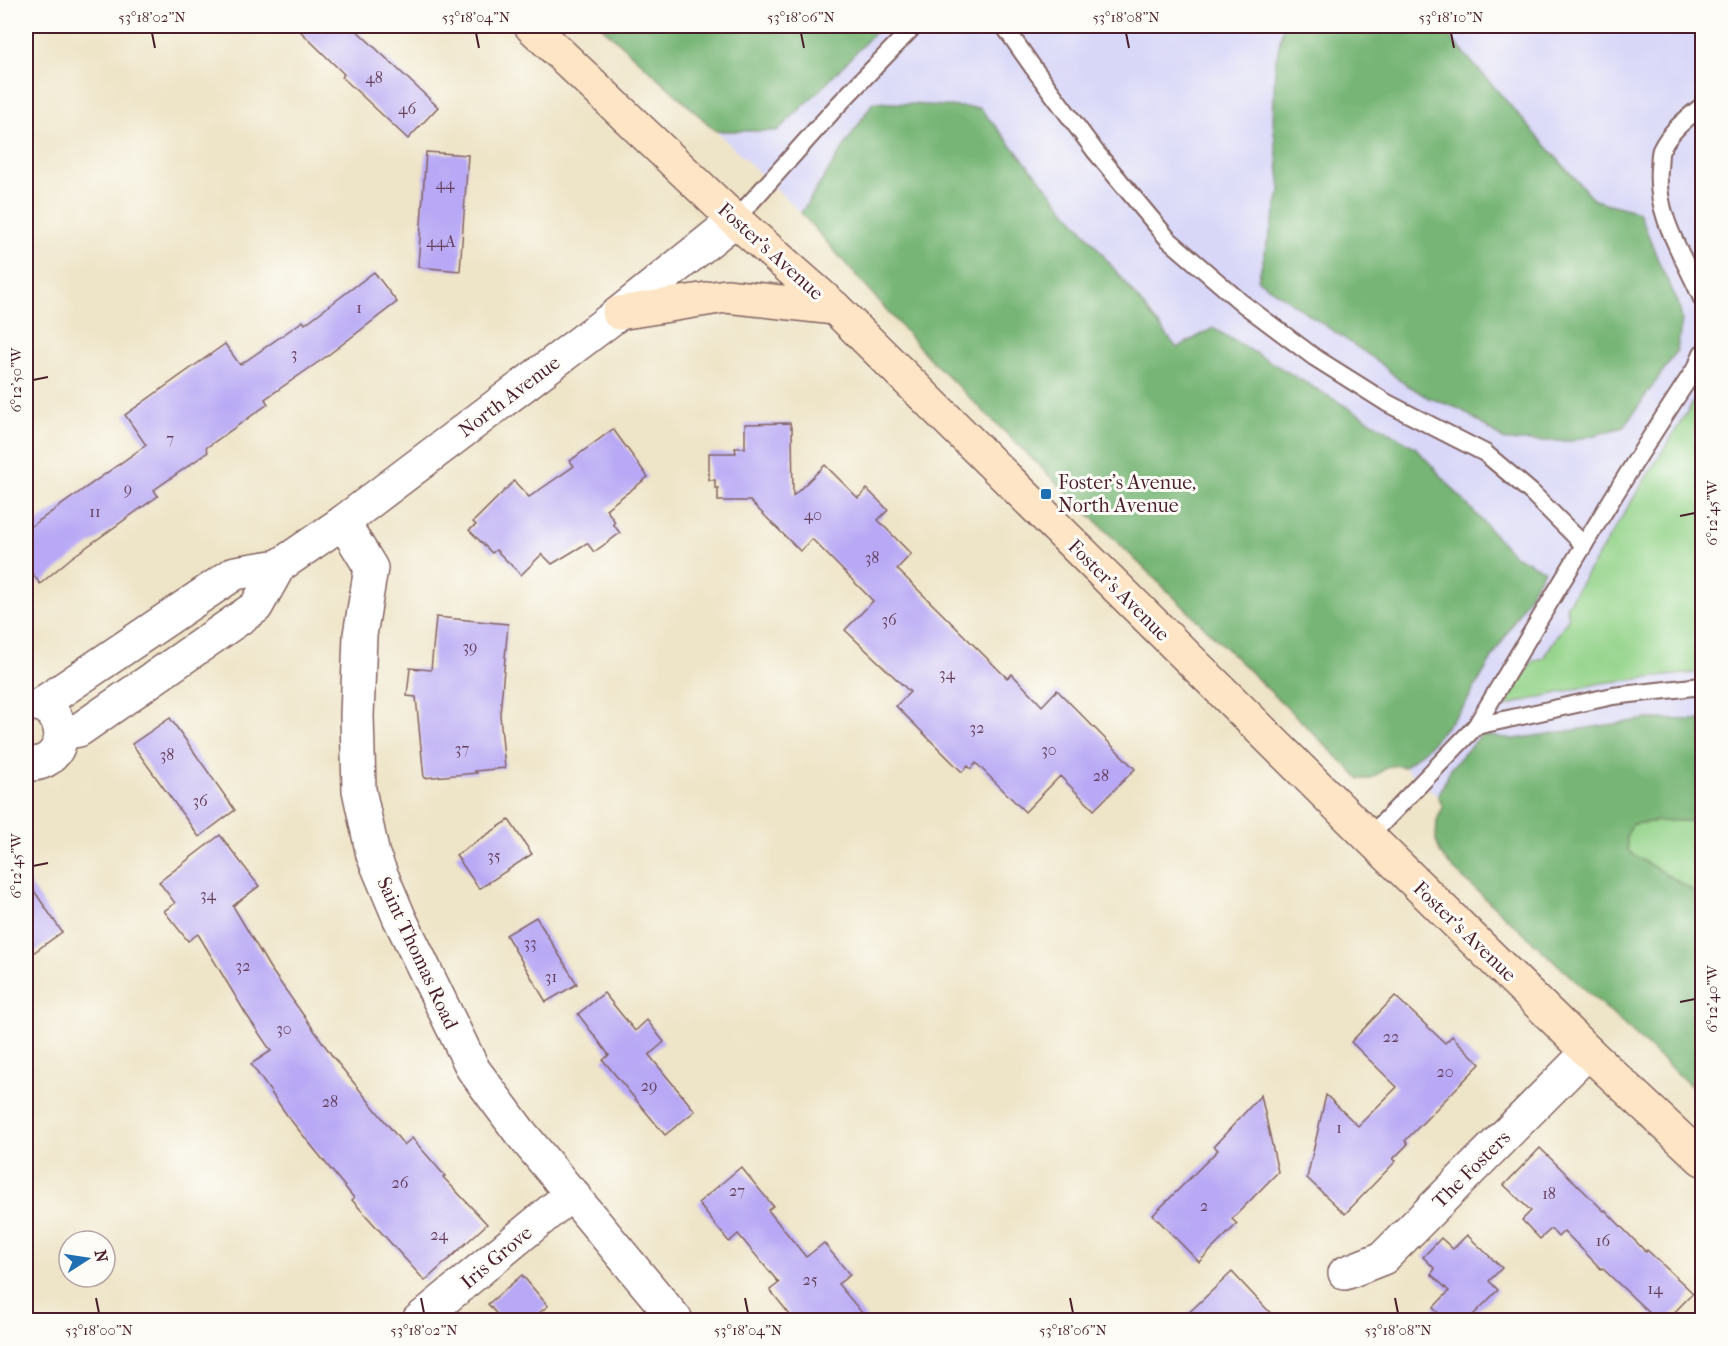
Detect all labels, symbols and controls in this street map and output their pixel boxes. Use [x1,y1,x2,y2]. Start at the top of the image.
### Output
text: 53°18'02"N [118,8,186,26]
text: 53°18'04"N [442,8,511,26]
text: 53°18'06"N [767,8,836,26]
text: 53°18'08"N [1092,8,1160,26]
text: 53°18'10"N [1419,8,1484,26]
house number: 48 [365,68,383,87]
house number: 46 [398,99,416,118]
house number: 44 [436,174,455,193]
street label: Foster's Avenue [713,198,828,305]
house number: 44A [426,232,456,251]
house number: 1 [356,298,362,317]
house number: 3 [291,344,297,363]
text: 6°12'50"W [7,346,25,413]
street label: North Avenue [454,351,564,442]
house number: 7 [166,429,174,448]
place label: Foster's Avenue, North Avenue [1058,471,1196,517]
house number: 9 [124,479,132,498]
text: 6°12'45"W [1703,479,1721,546]
marker: Foster's Avenue, North Avenue [1039,487,1053,501]
house number: 11 [89,502,101,521]
house number: 40 [804,505,822,524]
street label: Foster's Avenue [1063,535,1174,646]
house number: 38 [865,548,879,567]
house number: 36 [881,610,897,629]
house number: 39 [463,637,477,656]
house number: 34 [939,664,956,683]
house number: 32 [970,718,984,737]
house number: 37 [455,739,469,758]
house number: 30 [1041,740,1057,759]
house number: 38 [160,745,174,764]
house number: 28 [1093,766,1109,785]
house number: 36 [192,791,208,810]
text: 6°12'45"W [7,832,25,899]
house number: 35 [487,846,501,865]
street label: Saint Thomas Road [372,873,463,1034]
street label: Foster's Avenue [1408,877,1521,986]
house number: 34 [200,885,217,904]
house number: 33 [523,933,537,952]
house number: 32 [236,956,250,975]
text: 6°12'40"W [1703,964,1721,1033]
house number: 31 [545,967,557,986]
house number: 30 [276,1019,292,1038]
house number: 22 [1383,1027,1399,1046]
house number: 20 [1436,1062,1454,1081]
house number: 29 [641,1076,657,1095]
house number: 28 [322,1092,338,1111]
house number: 1 [1336,1118,1342,1137]
street label: The Fosters [1428,1126,1515,1213]
house number: 26 [392,1173,409,1192]
house number: 27 [729,1181,745,1200]
house number: 18 [1542,1184,1556,1203]
house number: 2 [1200,1196,1208,1215]
street label: Iris Grove [456,1221,537,1294]
house number: 24 [430,1225,448,1244]
north arrow [57,1229,117,1289]
house number: 16 [1596,1231,1610,1250]
text: N [91,1248,112,1265]
house number: 25 [802,1270,818,1289]
house number: 14 [1647,1279,1663,1298]
text: 53°18'00"N [65,1321,134,1339]
text: 53°18'02"N [390,1321,458,1339]
text: 53°18'04"N [714,1321,783,1339]
text: 53°18'06"N [1039,1321,1108,1339]
text: 53°18'08"N [1364,1321,1432,1339]

